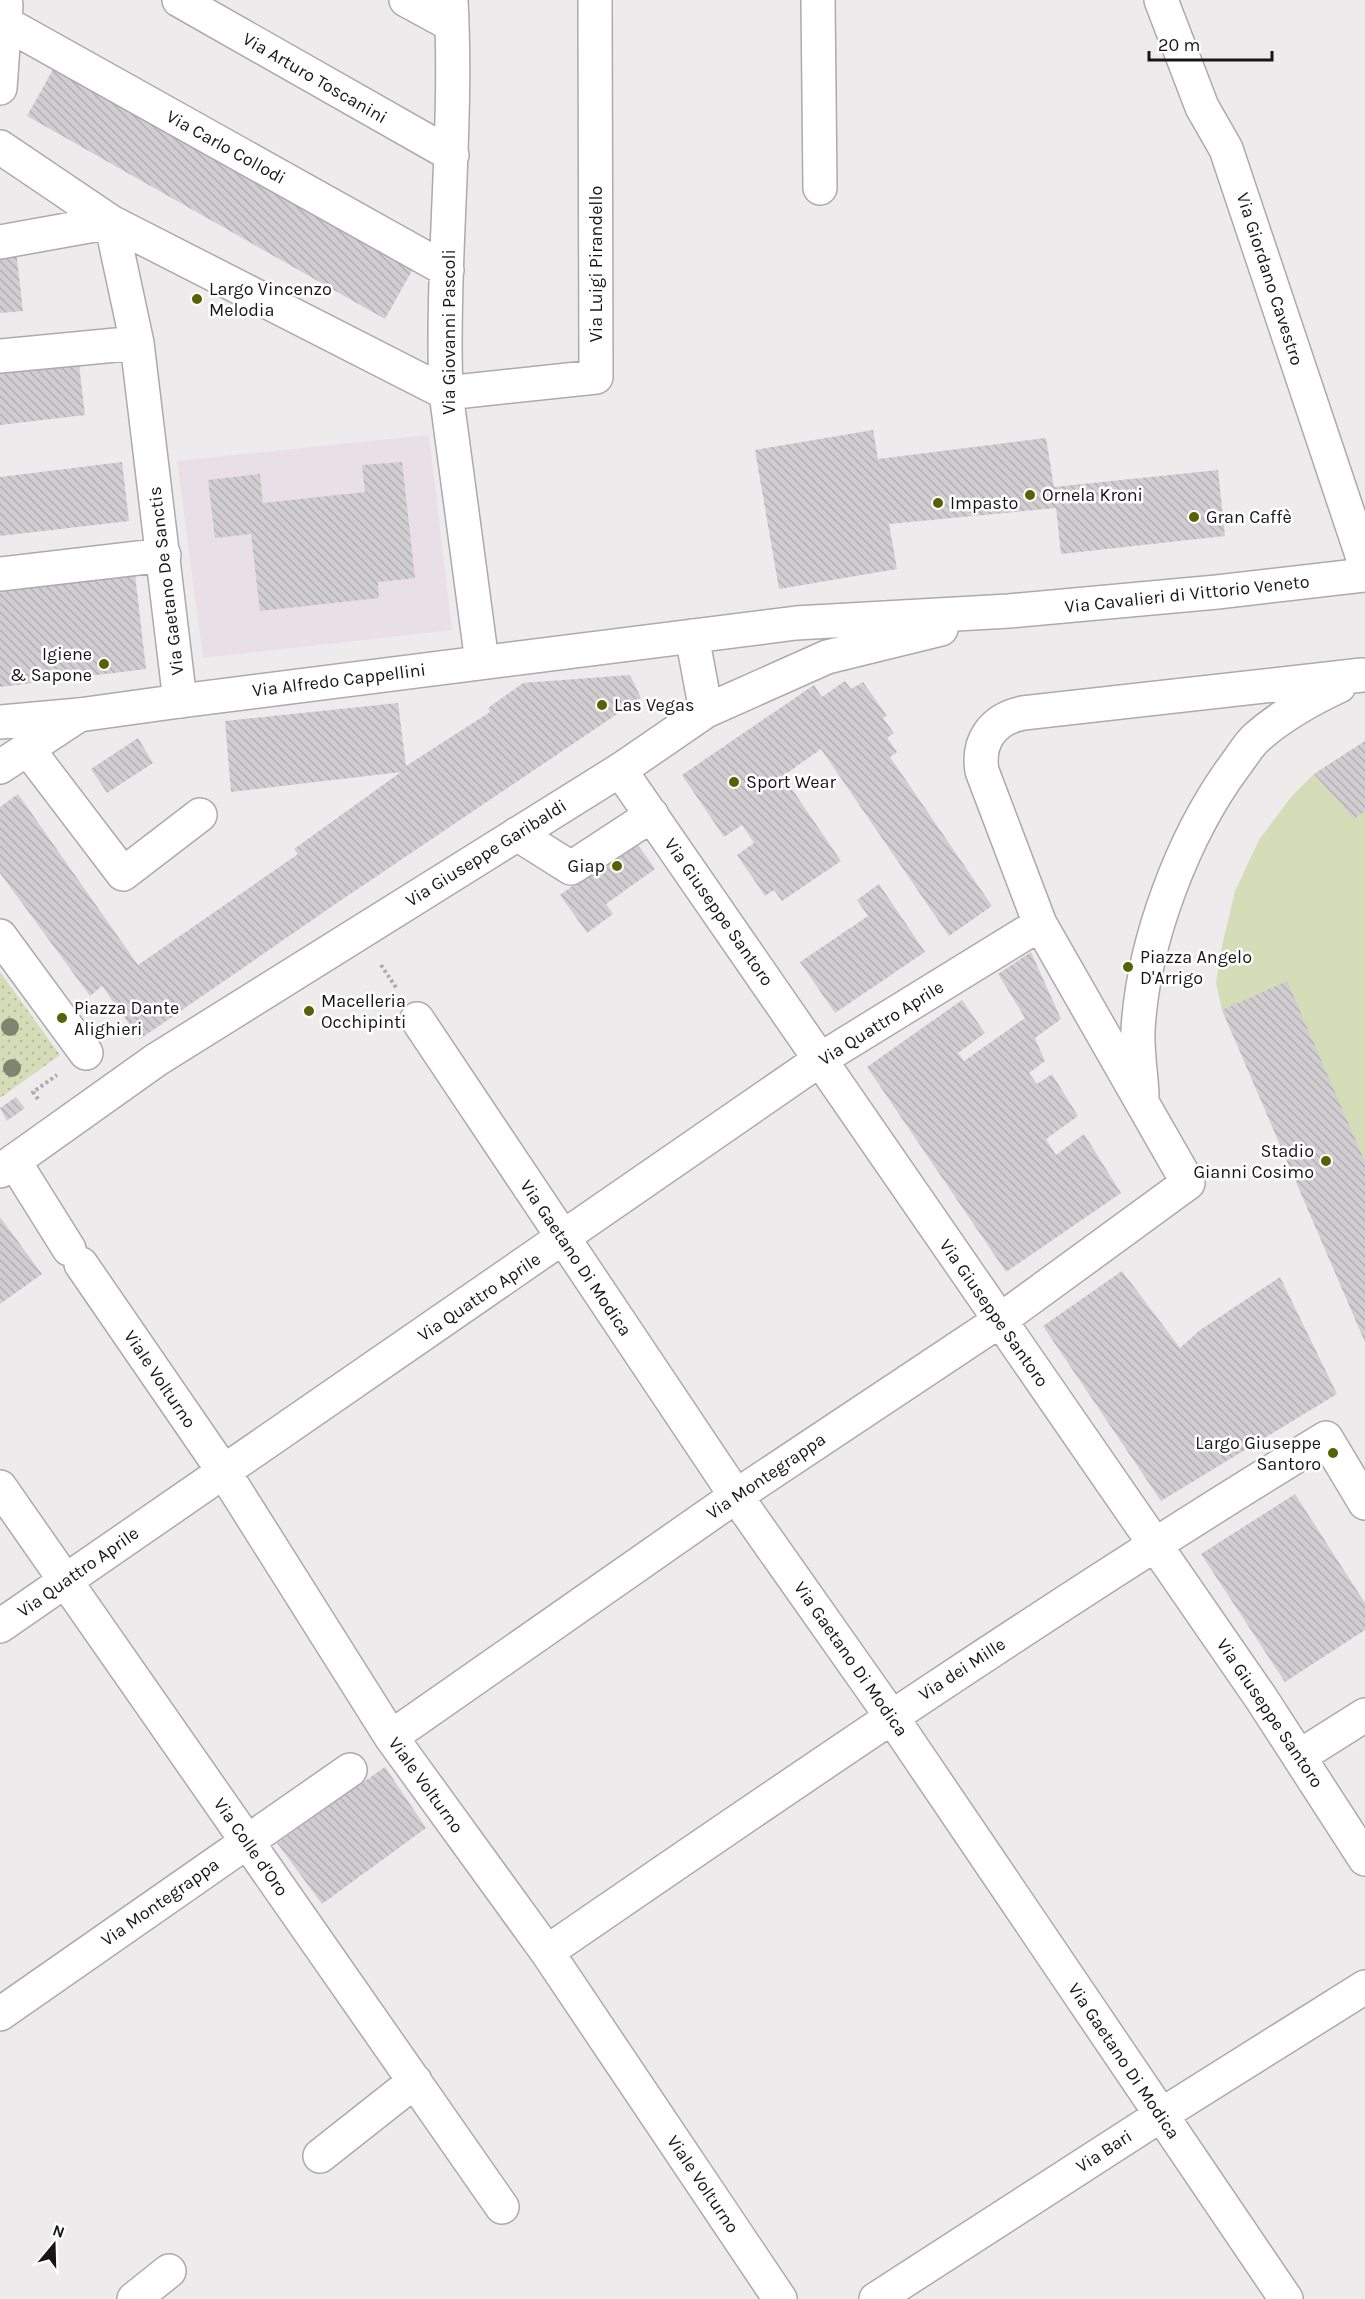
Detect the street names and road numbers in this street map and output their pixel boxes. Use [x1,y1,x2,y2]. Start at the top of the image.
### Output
street label: Via Arturo Toscanini [239,28,391,128]
street label: Via Carlo Collodi [162,105,290,189]
street label: Via Luigi Pirandello [585,186,607,342]
street label: Via Giordano Cavestro [1232,190,1308,368]
street label: Via Giovanni Pascoli [438,249,460,415]
street label: Via Gaetano De Sanctis [144,485,188,677]
street label: Via Cavalieri di Vittorio Veneto [1064,570,1310,618]
street label: Via Alfredo Cappellini [251,658,427,702]
street label: Via Giuseppe Garibaldi [401,794,571,912]
street label: Via Giuseppe Santoro [660,834,778,990]
street label: Via Quattro Aprile [814,976,948,1070]
street label: Via Gaetano Di Modica [515,1176,637,1340]
street label: Via Giuseppe Santoro [935,1235,1053,1391]
street label: Via Quattro Aprile [413,1248,545,1346]
street label: Viale Volturno [119,1326,201,1432]
street label: Via Montegrappa [702,1428,830,1524]
street label: Via Quattro Aprile [13,1522,143,1622]
street label: Via Gaetano Di Modica [789,1577,913,1741]
street label: Via dei Mille [914,1633,1010,1705]
street label: Via Giuseppe Santoro [1212,1634,1328,1792]
street label: Viale Volturno [384,1733,468,1837]
street label: Via Colle d'Oro [209,1793,293,1901]
street label: Via Montegrappa [97,1853,223,1951]
street label: Via Gaetano Di Modica [1063,1979,1185,2143]
street label: Via Bari [1072,2125,1136,2177]
street label: Viale Volturno [662,2131,744,2237]

